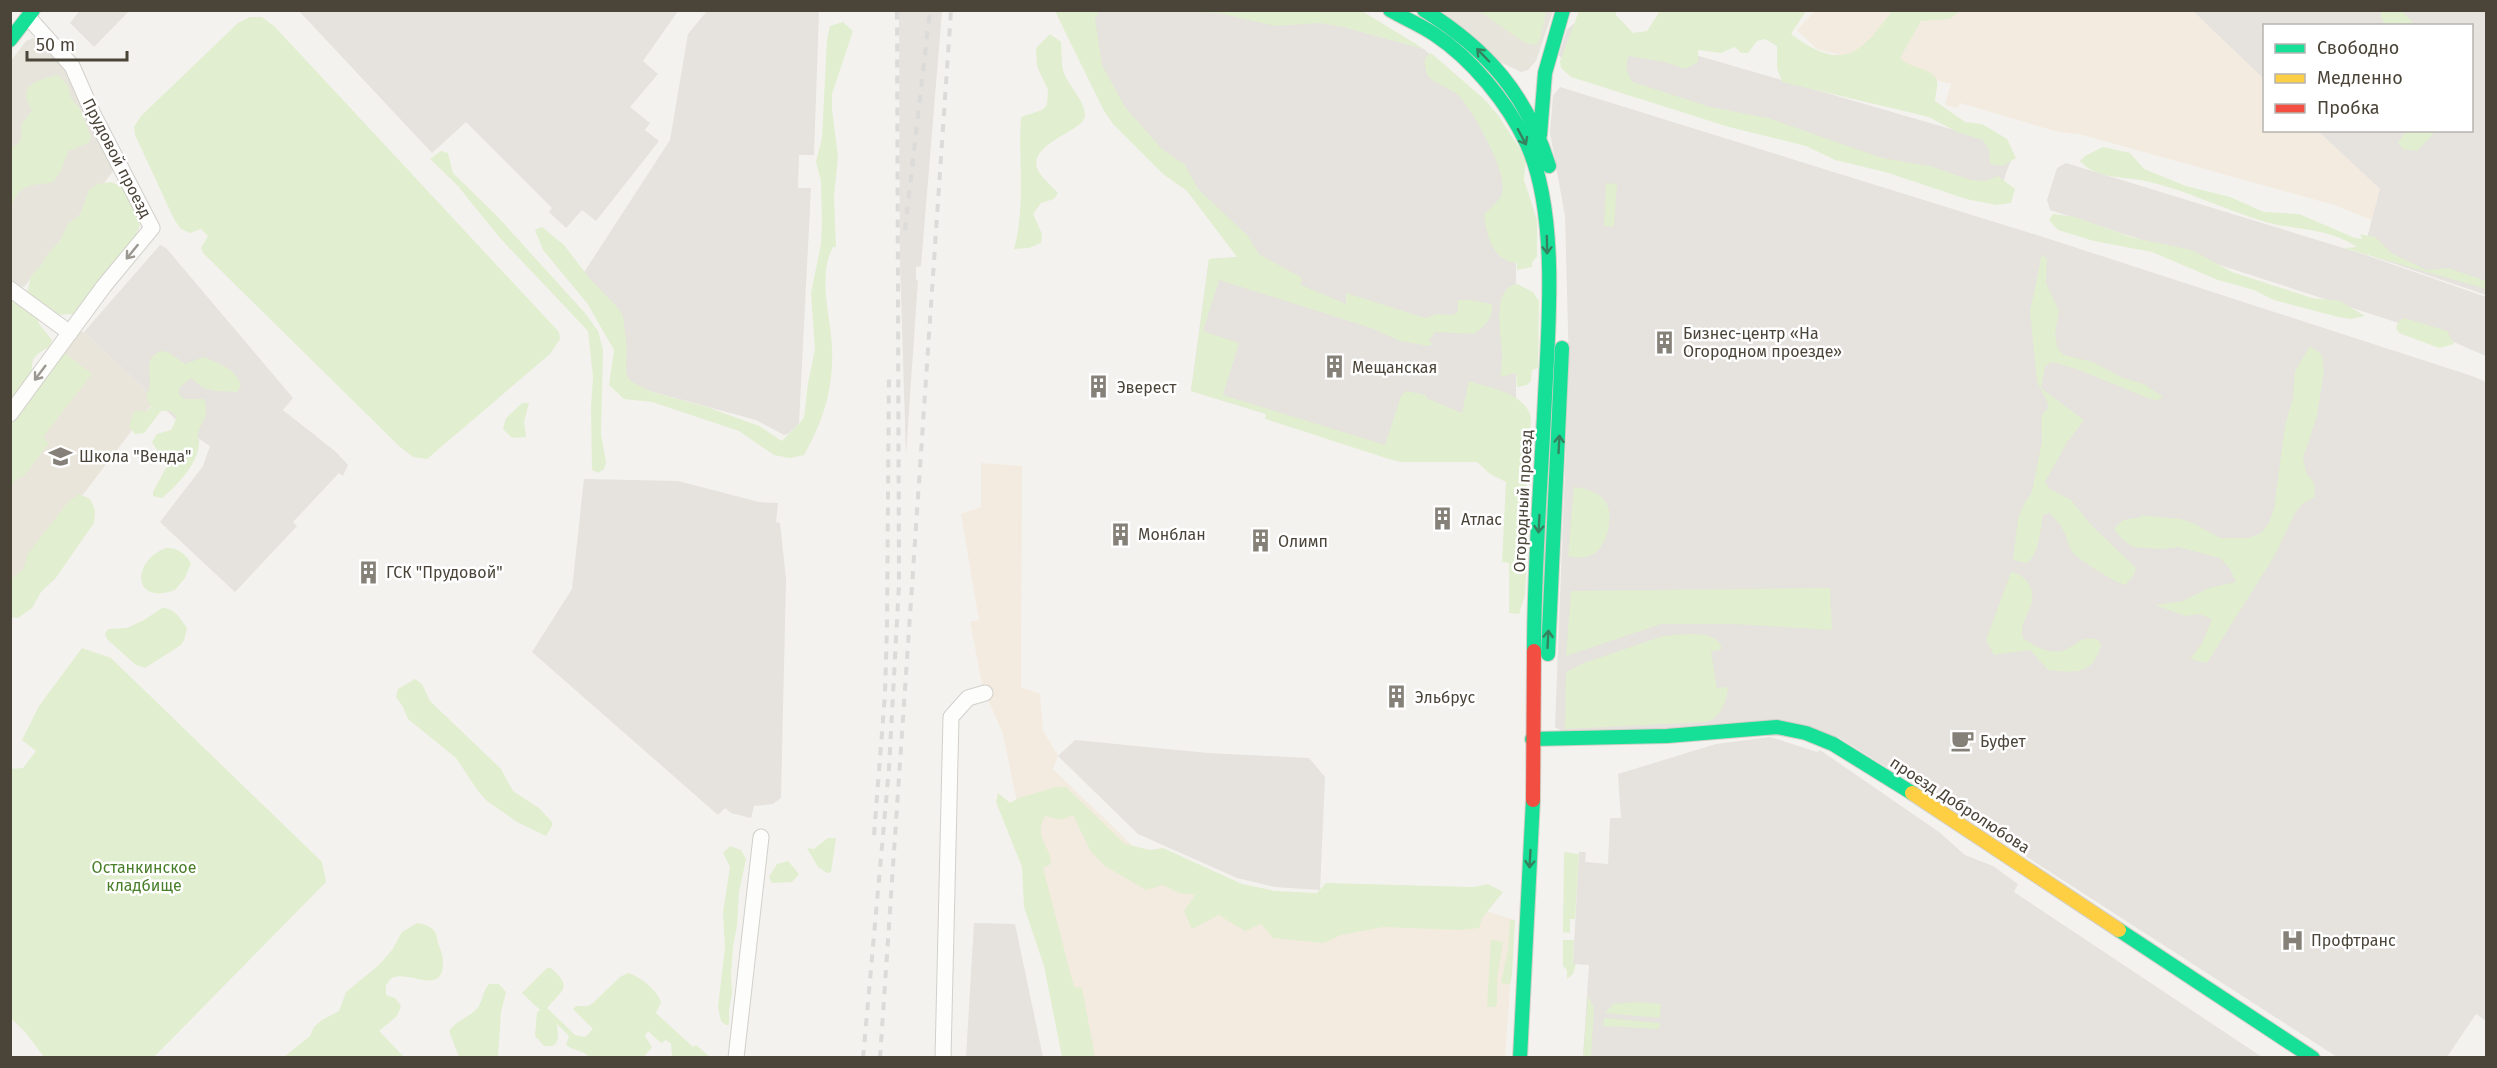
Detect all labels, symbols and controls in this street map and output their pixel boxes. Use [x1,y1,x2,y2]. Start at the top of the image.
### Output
scale bar [27,24,128,62]
legend [2263,24,2473,132]
text: 50 m [36,34,75,56]
text: Свободно [2317,37,2399,59]
one-way arrow [1475,48,1490,63]
text: Медленно [2317,67,2403,89]
street label: Прудовой проезд [79,95,155,221]
text: Пробка [2317,97,2380,119]
one-way arrow [1517,127,1528,145]
one-way arrow [1541,235,1553,255]
one-way arrow [125,244,138,260]
place label: Бизнес-центр «На Огородном проезде» [1683,324,1842,361]
building icon: Бизнес-центр «На Огородном проезде» [1652,329,1678,355]
building icon: Мещанская [1321,354,1347,380]
place label: Мещанская [1352,358,1437,377]
one-way arrow [34,365,47,381]
building icon: Эверест [1086,374,1112,400]
place label: Эверест [1117,378,1177,397]
street label: Огородный проезд [1510,429,1536,573]
one-way arrow [1554,435,1565,455]
school or university icon: Школа "Венда" [48,443,74,469]
place label: Школа "Венда" [79,447,191,466]
building icon: Атлас [1430,506,1456,532]
place label: Атлас [1461,510,1502,529]
one-way arrow [1533,513,1544,533]
building icon: Монблан [1107,521,1133,547]
place label: Монблан [1138,525,1206,544]
building icon: Олимп [1247,528,1273,554]
place label: Олимп [1278,532,1328,551]
building icon: ГСК "Прудовой" [355,559,381,585]
place label: ГСК "Прудовой" [386,563,503,582]
one-way arrow [1543,630,1554,650]
building icon: Эльбрус [1384,684,1410,710]
place label: Эльбрус [1415,688,1475,707]
cafe icon: Буфет [1949,728,1975,754]
place label: Буфет [1980,732,2026,751]
street label: проезд Добролюбова [1887,753,2033,857]
one-way arrow [1524,848,1535,868]
park label: Останкинское кладбище [92,858,196,895]
hospital icon: Профтранс [2280,927,2306,953]
place label: Профтранс [2311,931,2396,950]

